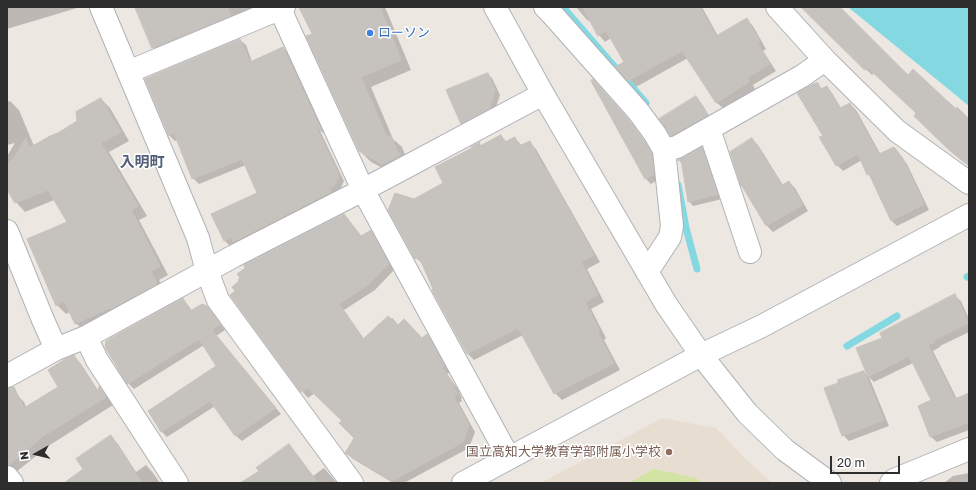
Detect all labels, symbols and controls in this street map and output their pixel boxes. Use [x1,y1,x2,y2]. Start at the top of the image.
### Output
place label: ローソン [378,25,430,41]
marker: ローソン [365,28,375,38]
district label: 入明町 [120,153,164,171]
north arrow [16,434,56,474]
place label: 国立高知大学教育学部附属小学校 [466,444,661,460]
marker: 国立高知大学教育学部附属小学校 [664,447,674,457]
scale bar [832,448,902,474]
text: N [17,451,31,461]
text: 20 m [837,455,865,470]

